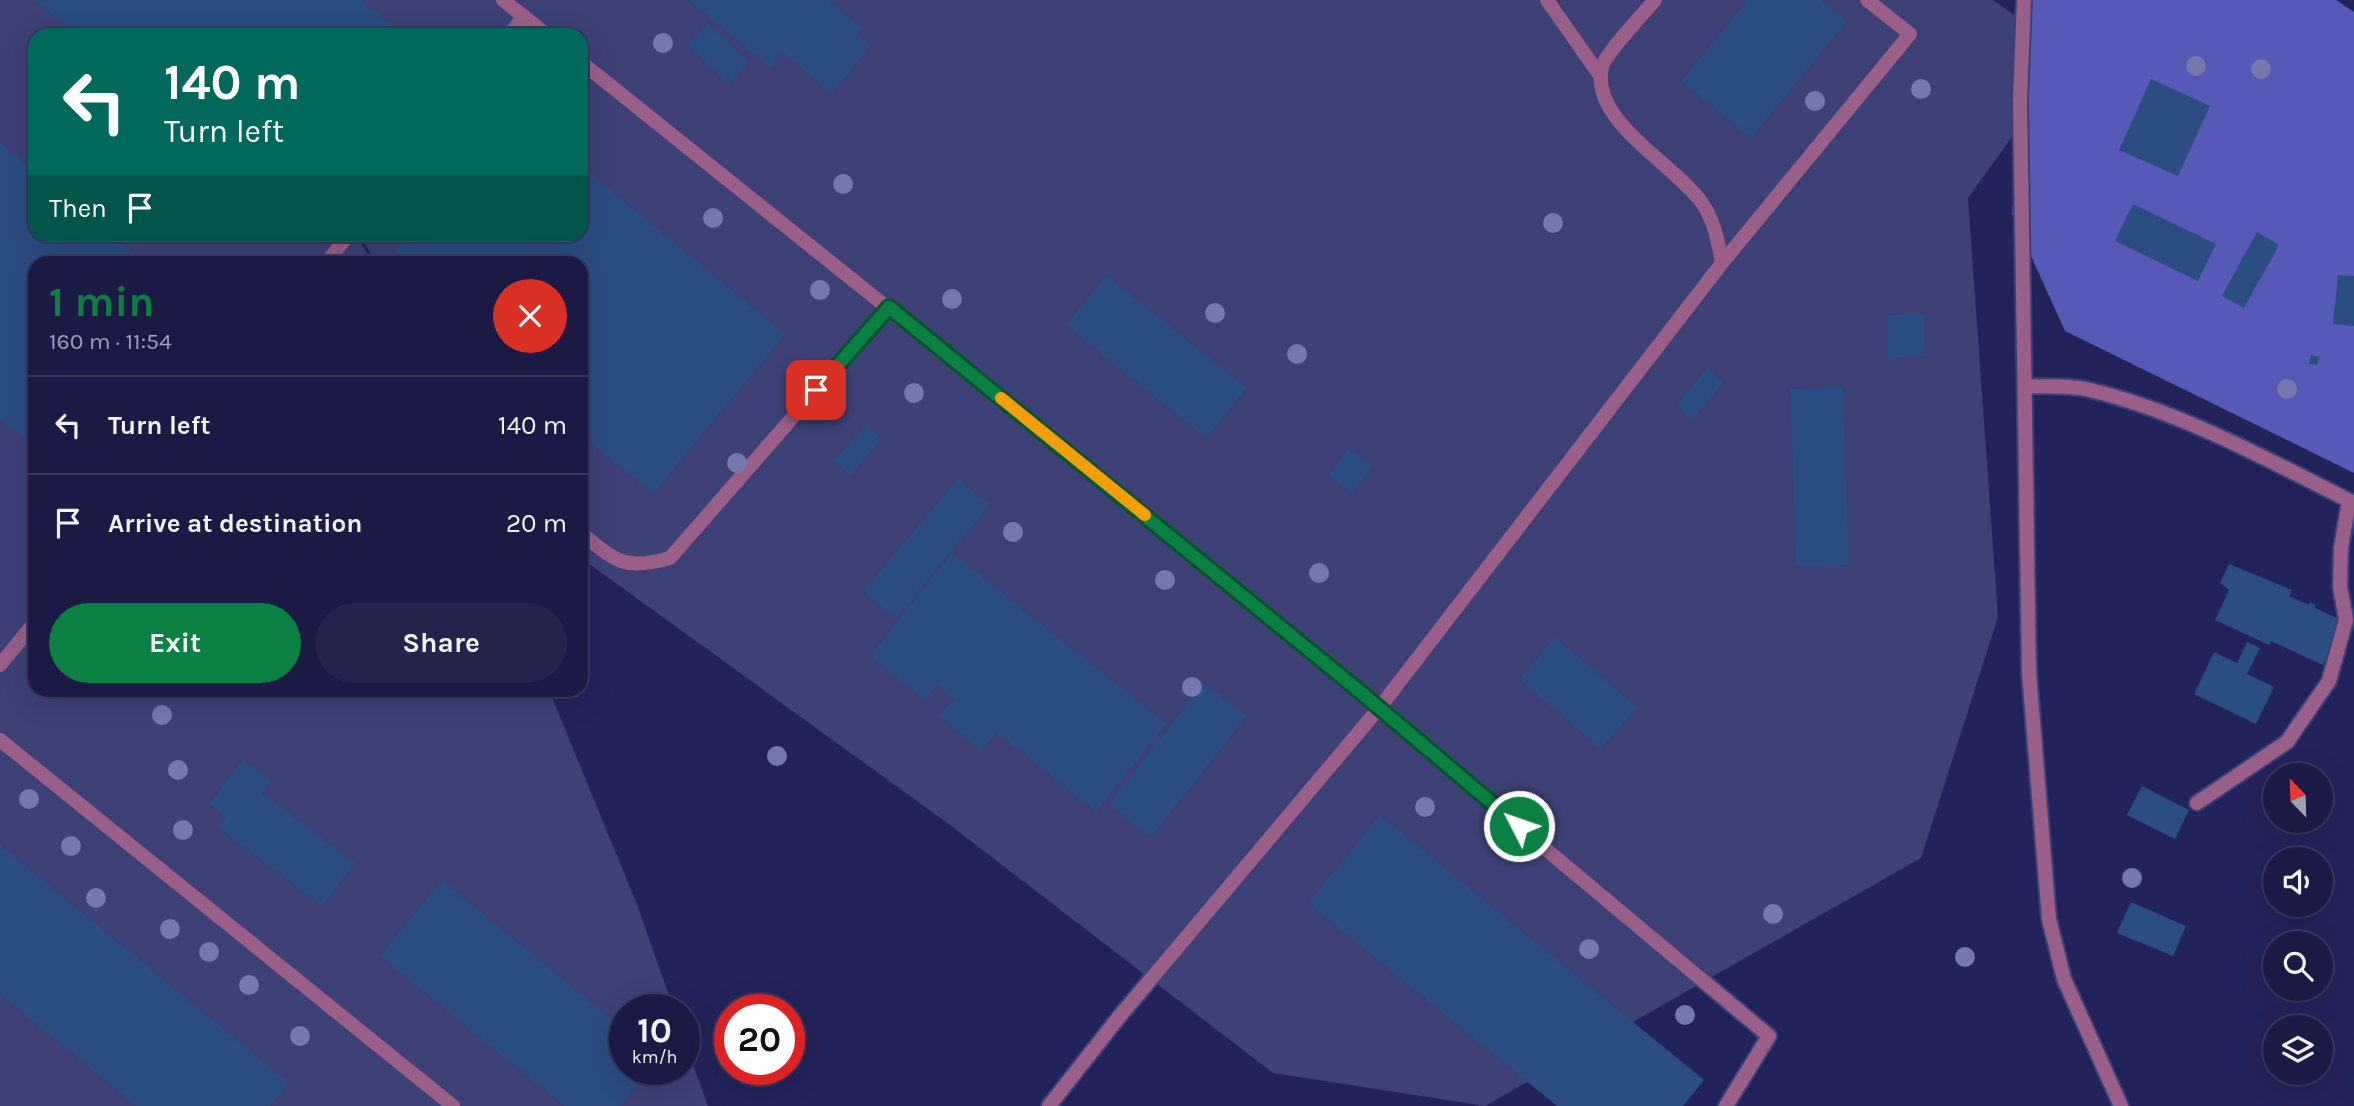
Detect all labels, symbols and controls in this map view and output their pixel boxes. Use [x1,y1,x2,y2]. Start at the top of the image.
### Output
text: 140 m [164,54,301,111]
icon: left [49,56,140,147]
text: Turn left [164,113,284,150]
icon: arrive [121,189,159,227]
text: Then [49,193,107,224]
text: 1 min [49,277,154,327]
button: close [493,279,567,353]
text: 160 m · 11:54 [49,328,172,355]
pin [786,360,846,420]
icon: arrive [797,371,835,409]
icon: left [49,406,87,444]
text: Turn left [108,410,210,441]
text: 140 m [498,410,567,441]
icon: arrive [49,504,87,542]
text: Arrive at destination [108,508,362,539]
text: 20 m [506,508,567,539]
button: Exit [49,603,301,683]
button: Share [315,603,567,683]
north arrow [2263,763,2333,833]
map controls [2263,763,2333,1085]
position arrow [1482,789,1556,863]
button: sound [2263,847,2333,917]
button: search [2263,931,2333,1001]
speed limit sign: 20 [714,994,805,1085]
text: 10 [637,1010,672,1051]
button: layers [2263,1015,2333,1085]
text: km/h [632,1046,677,1068]

